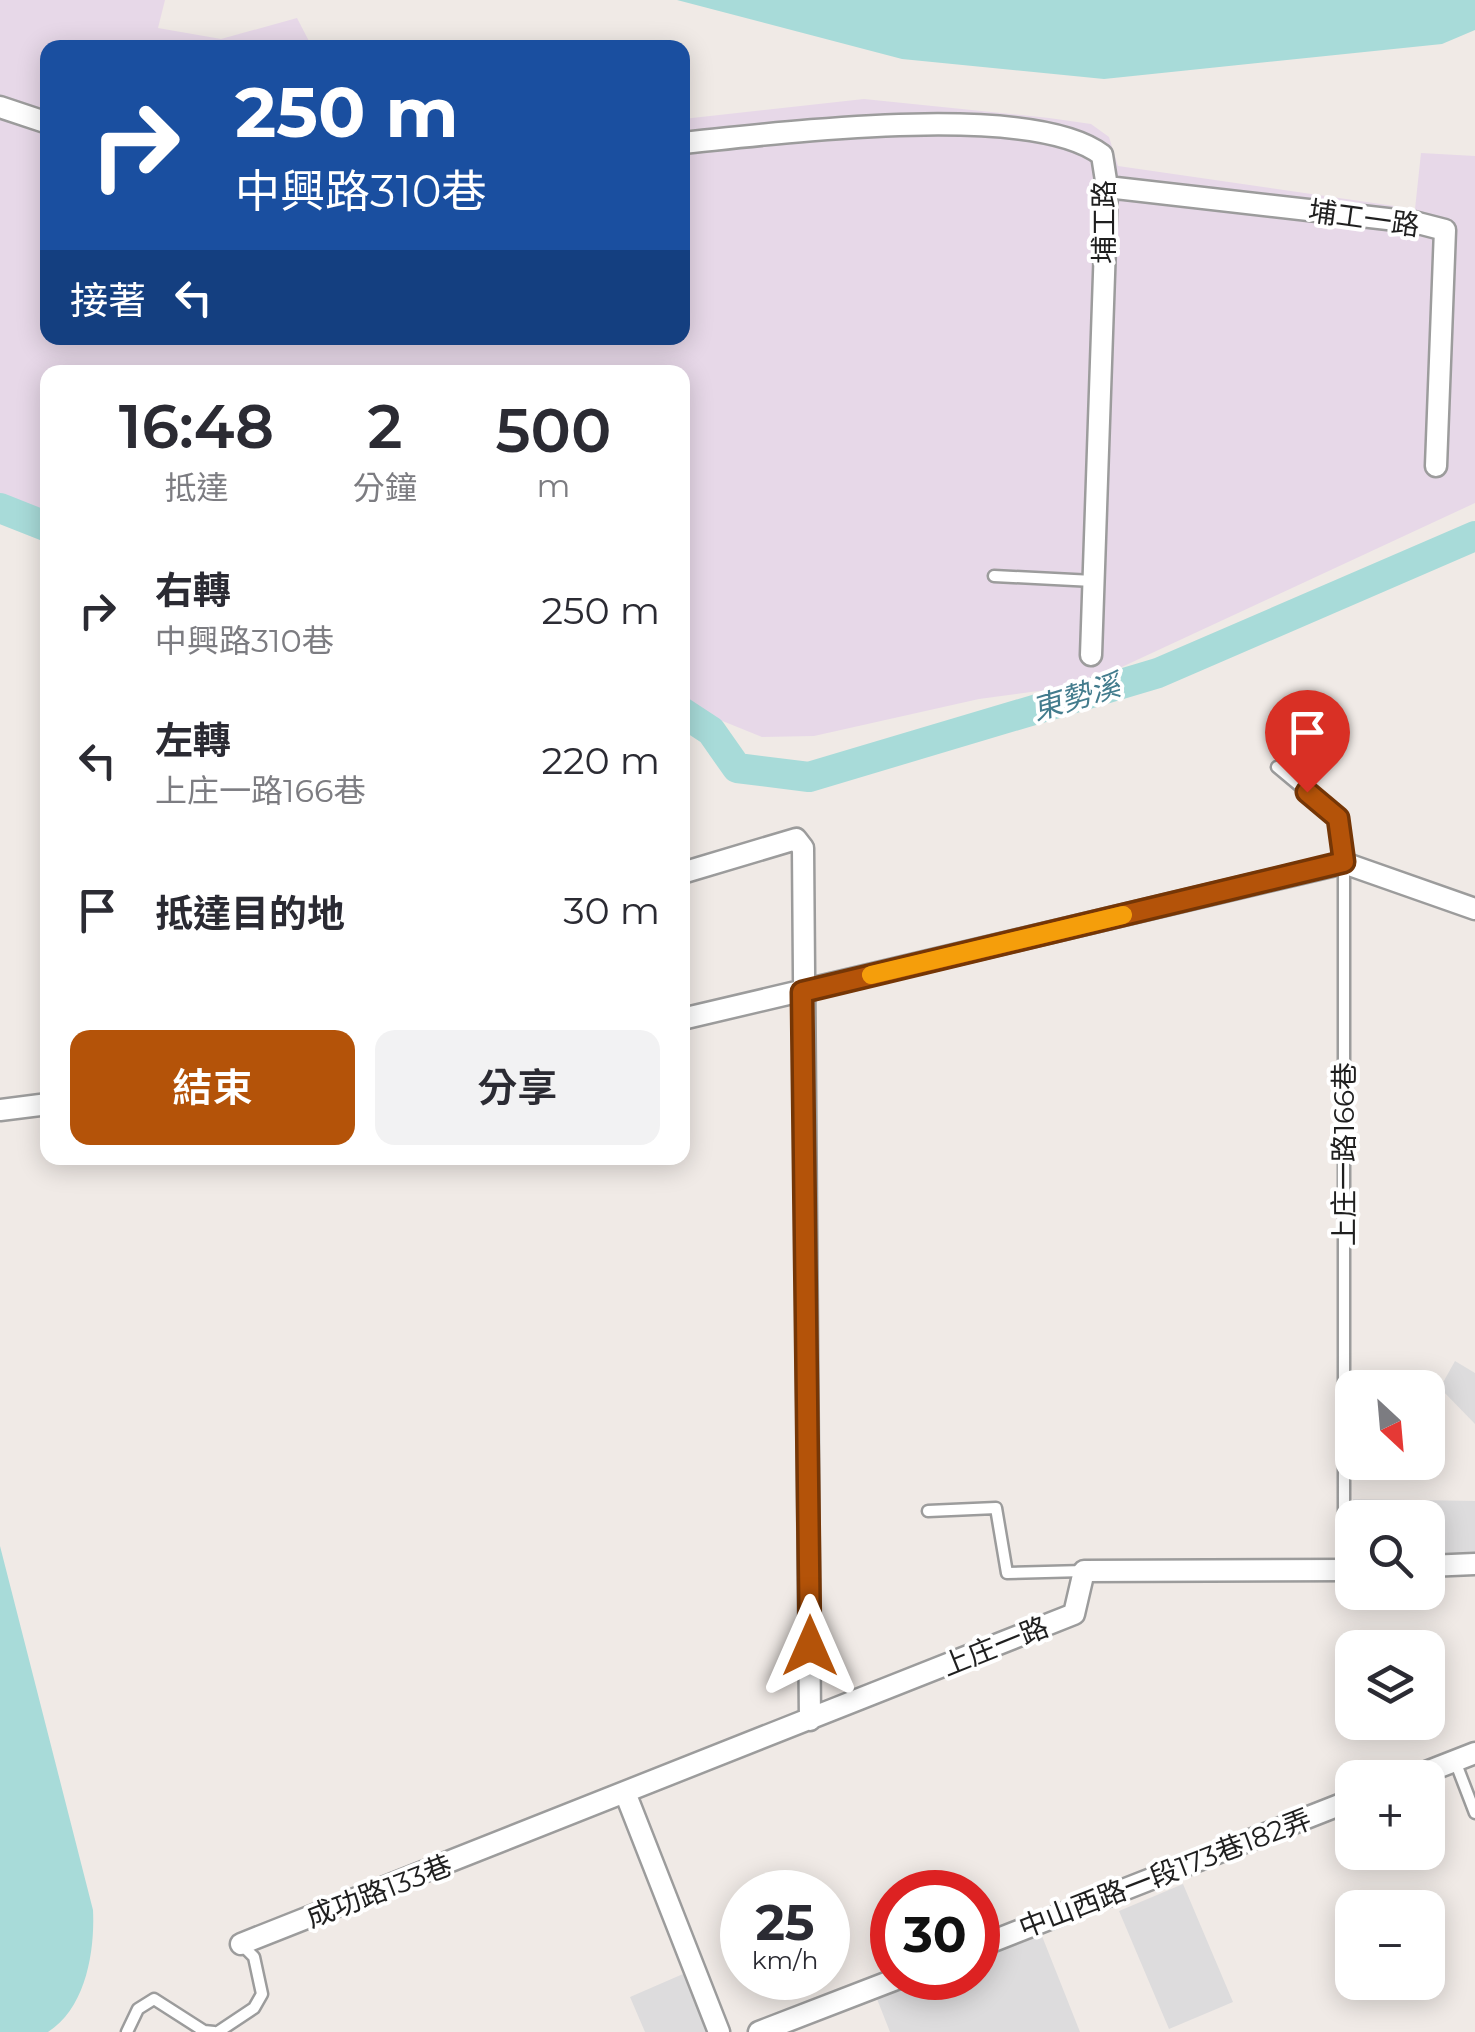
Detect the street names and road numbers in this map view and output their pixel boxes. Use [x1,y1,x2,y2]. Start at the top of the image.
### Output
street label: 埔工路 [1087,180,1121,264]
street label: 埔工一路 [1306,193,1422,243]
street label: 上庄一路166巷 [1327,1062,1361,1246]
street label: 上庄一路 [937,1609,1053,1683]
street label: 中山西路一段173巷182弄 [1014,1802,1316,1944]
street label: 成功路133巷 [301,1848,457,1934]

